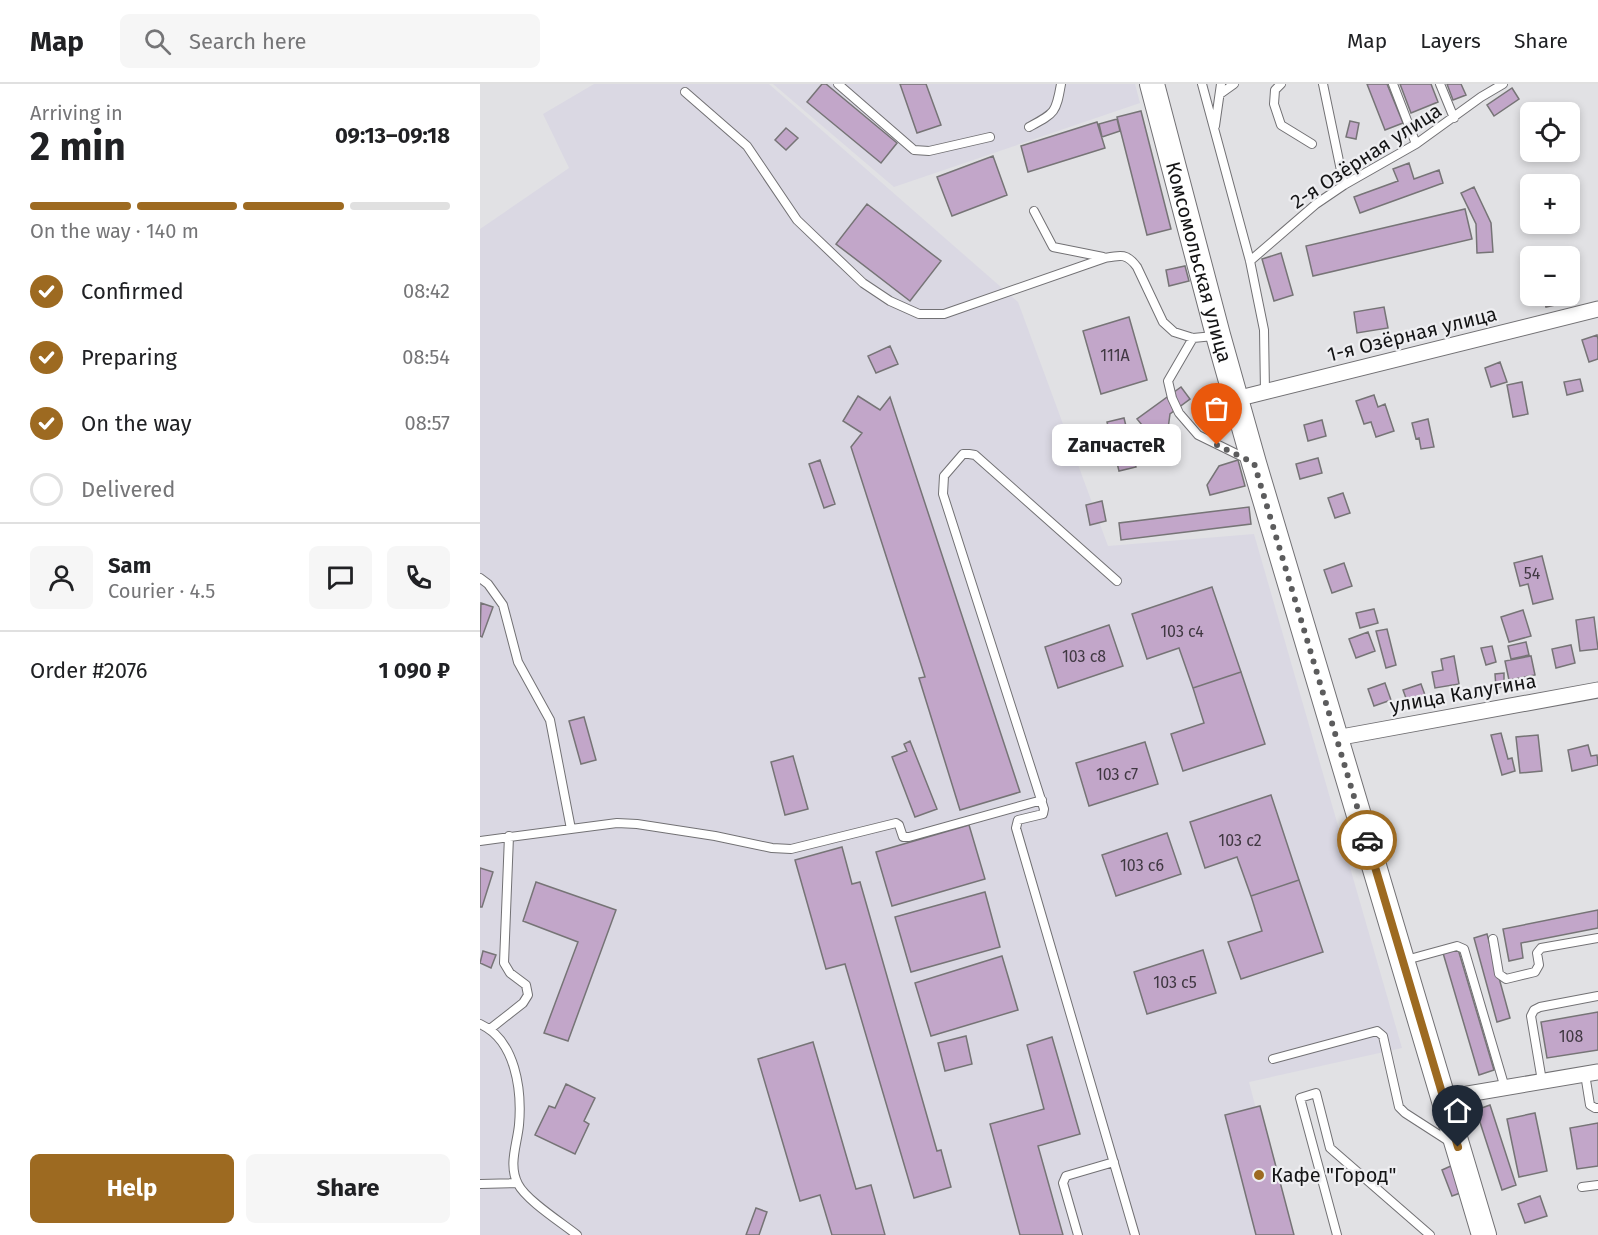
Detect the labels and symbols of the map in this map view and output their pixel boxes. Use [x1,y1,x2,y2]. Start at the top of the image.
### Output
street label: 2-я Озёрная улица [1286,98,1446,214]
street label: Комсомольская улица [1161,159,1237,365]
street label: 1-я Озёрная улица [1325,301,1499,367]
house number: 111А [1100,346,1131,365]
pin [1191,383,1242,445]
callout: ZапчастеR [1052,424,1181,466]
house number: 54 [1524,564,1541,583]
house number: 103 с4 [1160,622,1204,641]
house number: 103 с8 [1062,647,1106,666]
street label: улица Калугина [1388,668,1538,718]
house number: 103 с7 [1096,765,1138,784]
courier [1337,810,1397,870]
house number: 103 с2 [1218,831,1262,850]
house number: 103 с6 [1120,856,1164,875]
house number: 103 с5 [1153,973,1197,992]
house number: 108 [1559,1027,1584,1046]
pin [1432,1085,1483,1147]
place label: Кафе "Город" [1271,1163,1396,1187]
marker: Кафе "Город" [1252,1168,1266,1182]

